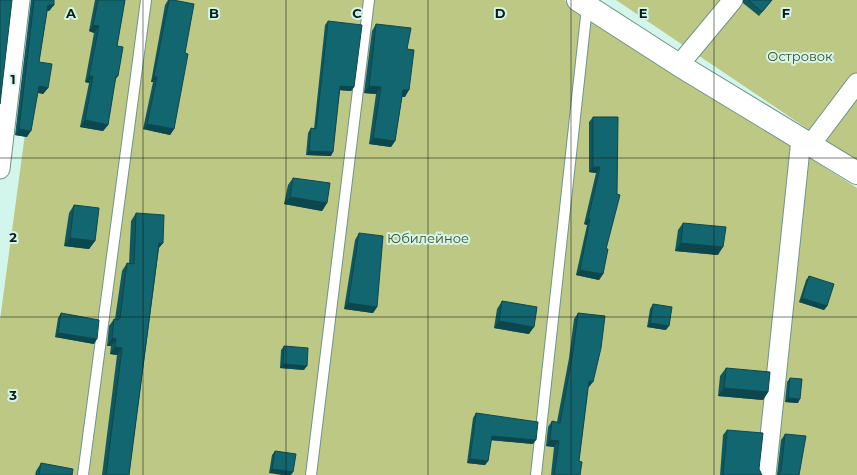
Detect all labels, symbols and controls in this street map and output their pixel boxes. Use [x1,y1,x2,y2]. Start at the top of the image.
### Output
text: A [65,5,77,21]
text: B [209,5,219,21]
text: C [352,5,362,21]
text: D [495,5,506,21]
text: E [639,5,648,21]
text: F [782,5,790,21]
park label: Островок [767,48,833,64]
text: 1 [10,71,16,87]
text: 2 [9,229,17,245]
park label: Юбилейное [387,230,469,246]
text: 3 [8,387,17,403]

